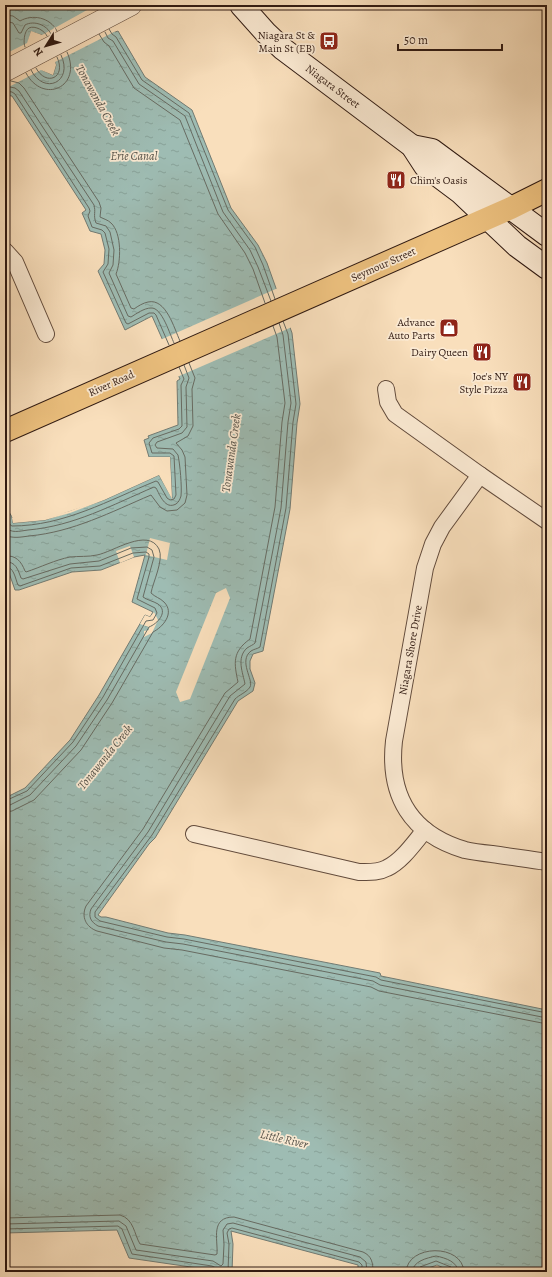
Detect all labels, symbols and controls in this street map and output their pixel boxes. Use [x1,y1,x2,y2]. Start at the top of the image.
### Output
north arrow [26,26,66,66]
scale bar [398,26,502,52]
place label: Niagara St & Main St (EB) [258,28,315,56]
bus stop icon: Niagara St & Main St (EB) [318,30,340,52]
text: 50 m [404,32,428,48]
text: N [30,44,47,59]
street label: Niagara Street [302,61,363,112]
water label: Tonawanda Creek [72,62,124,139]
water label: Erie Canal [110,148,158,164]
restaurant icon: Chim's Oasis [385,169,407,191]
place label: Chim's Oasis [410,173,467,188]
street label: Seymour Street [348,243,418,285]
place label: Advance Auto Parts [387,315,435,343]
shop icon: Advance Auto Parts [438,317,460,339]
restaurant icon: Dairy Queen [471,341,493,363]
place label: Dairy Queen [411,345,468,360]
street label: River Road [86,367,137,400]
place label: Joe's NY Style Pizza [460,369,509,397]
restaurant icon: Joe's NY Style Pizza [511,371,533,393]
water label: Tonawanda Creek [218,412,245,493]
street label: Niagara Shore Drive [395,604,426,696]
water label: Tonawanda Creek [74,721,136,793]
water label: Little River [259,1126,310,1152]

